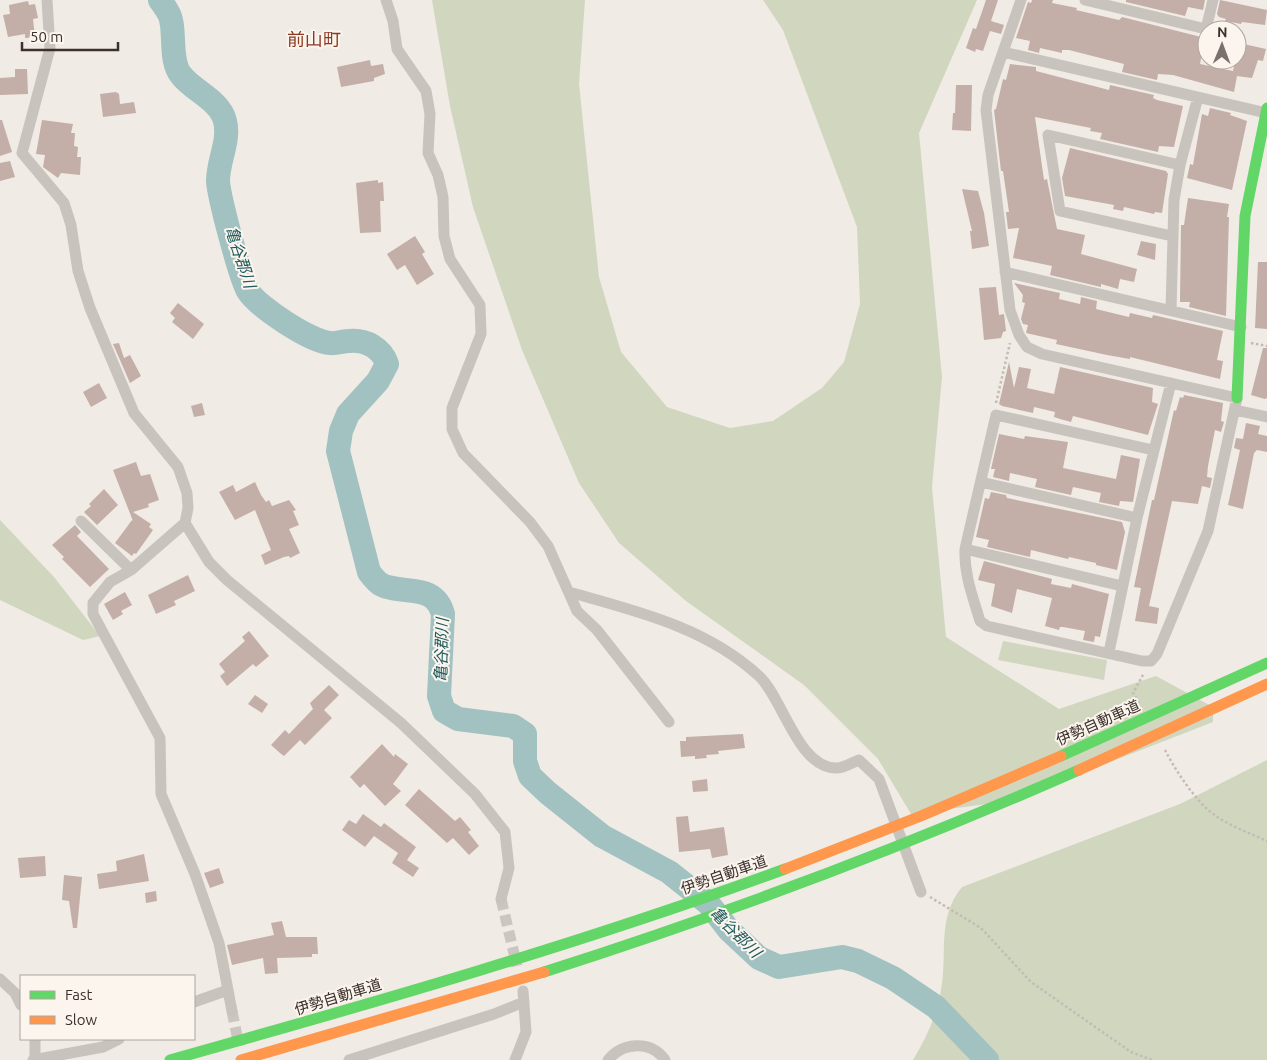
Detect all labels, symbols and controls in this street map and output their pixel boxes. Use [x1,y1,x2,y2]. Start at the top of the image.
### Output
scale bar [22,20,119,52]
north arrow [1197,20,1247,70]
text: N [1217,24,1228,40]
text: 50 m [30,28,63,45]
district label: 前山町 [287,29,341,49]
water label: 亀谷郡川 [223,224,260,292]
water label: 亀谷郡川 [431,616,451,682]
street label: 伊勢自動車道 [1053,696,1142,749]
street label: 伊勢自動車道 [679,852,769,897]
water label: 亀谷郡川 [707,903,766,962]
legend [20,975,195,1040]
street label: 伊勢自動車道 [292,975,383,1018]
text: Fast [65,986,93,1003]
text: Slow [65,1011,98,1028]

